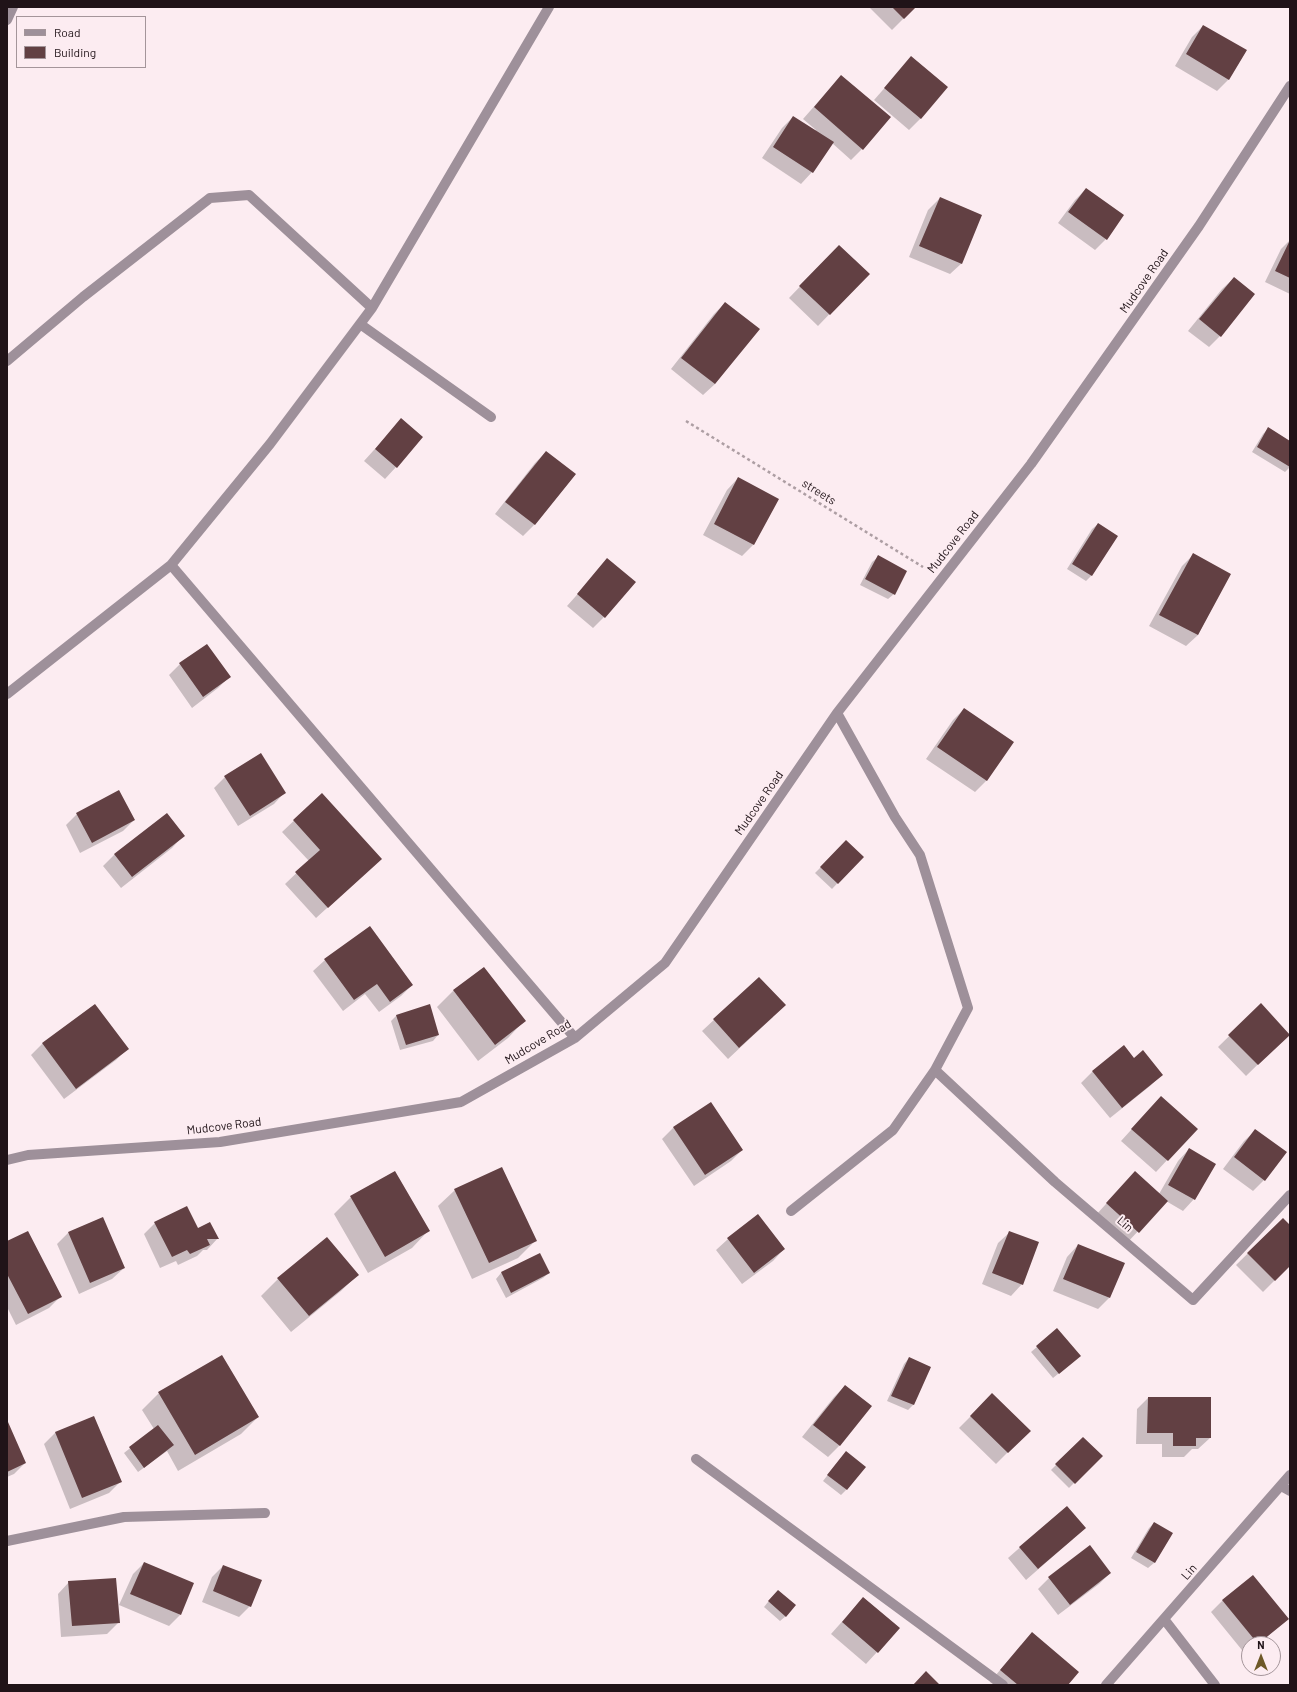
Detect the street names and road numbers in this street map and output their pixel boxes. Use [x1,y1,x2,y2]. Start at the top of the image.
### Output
street label: Mudcove Road [1117,246,1171,316]
street label: streets [799,476,839,508]
street label: Mudcove Road [924,508,982,576]
street label: Mudcove Road [732,768,786,838]
street label: Mudcove Road [502,1017,574,1067]
street label: Mudcove Road [186,1114,262,1138]
street label: Lin [1114,1213,1136,1235]
street label: Lin [1178,1561,1200,1583]

